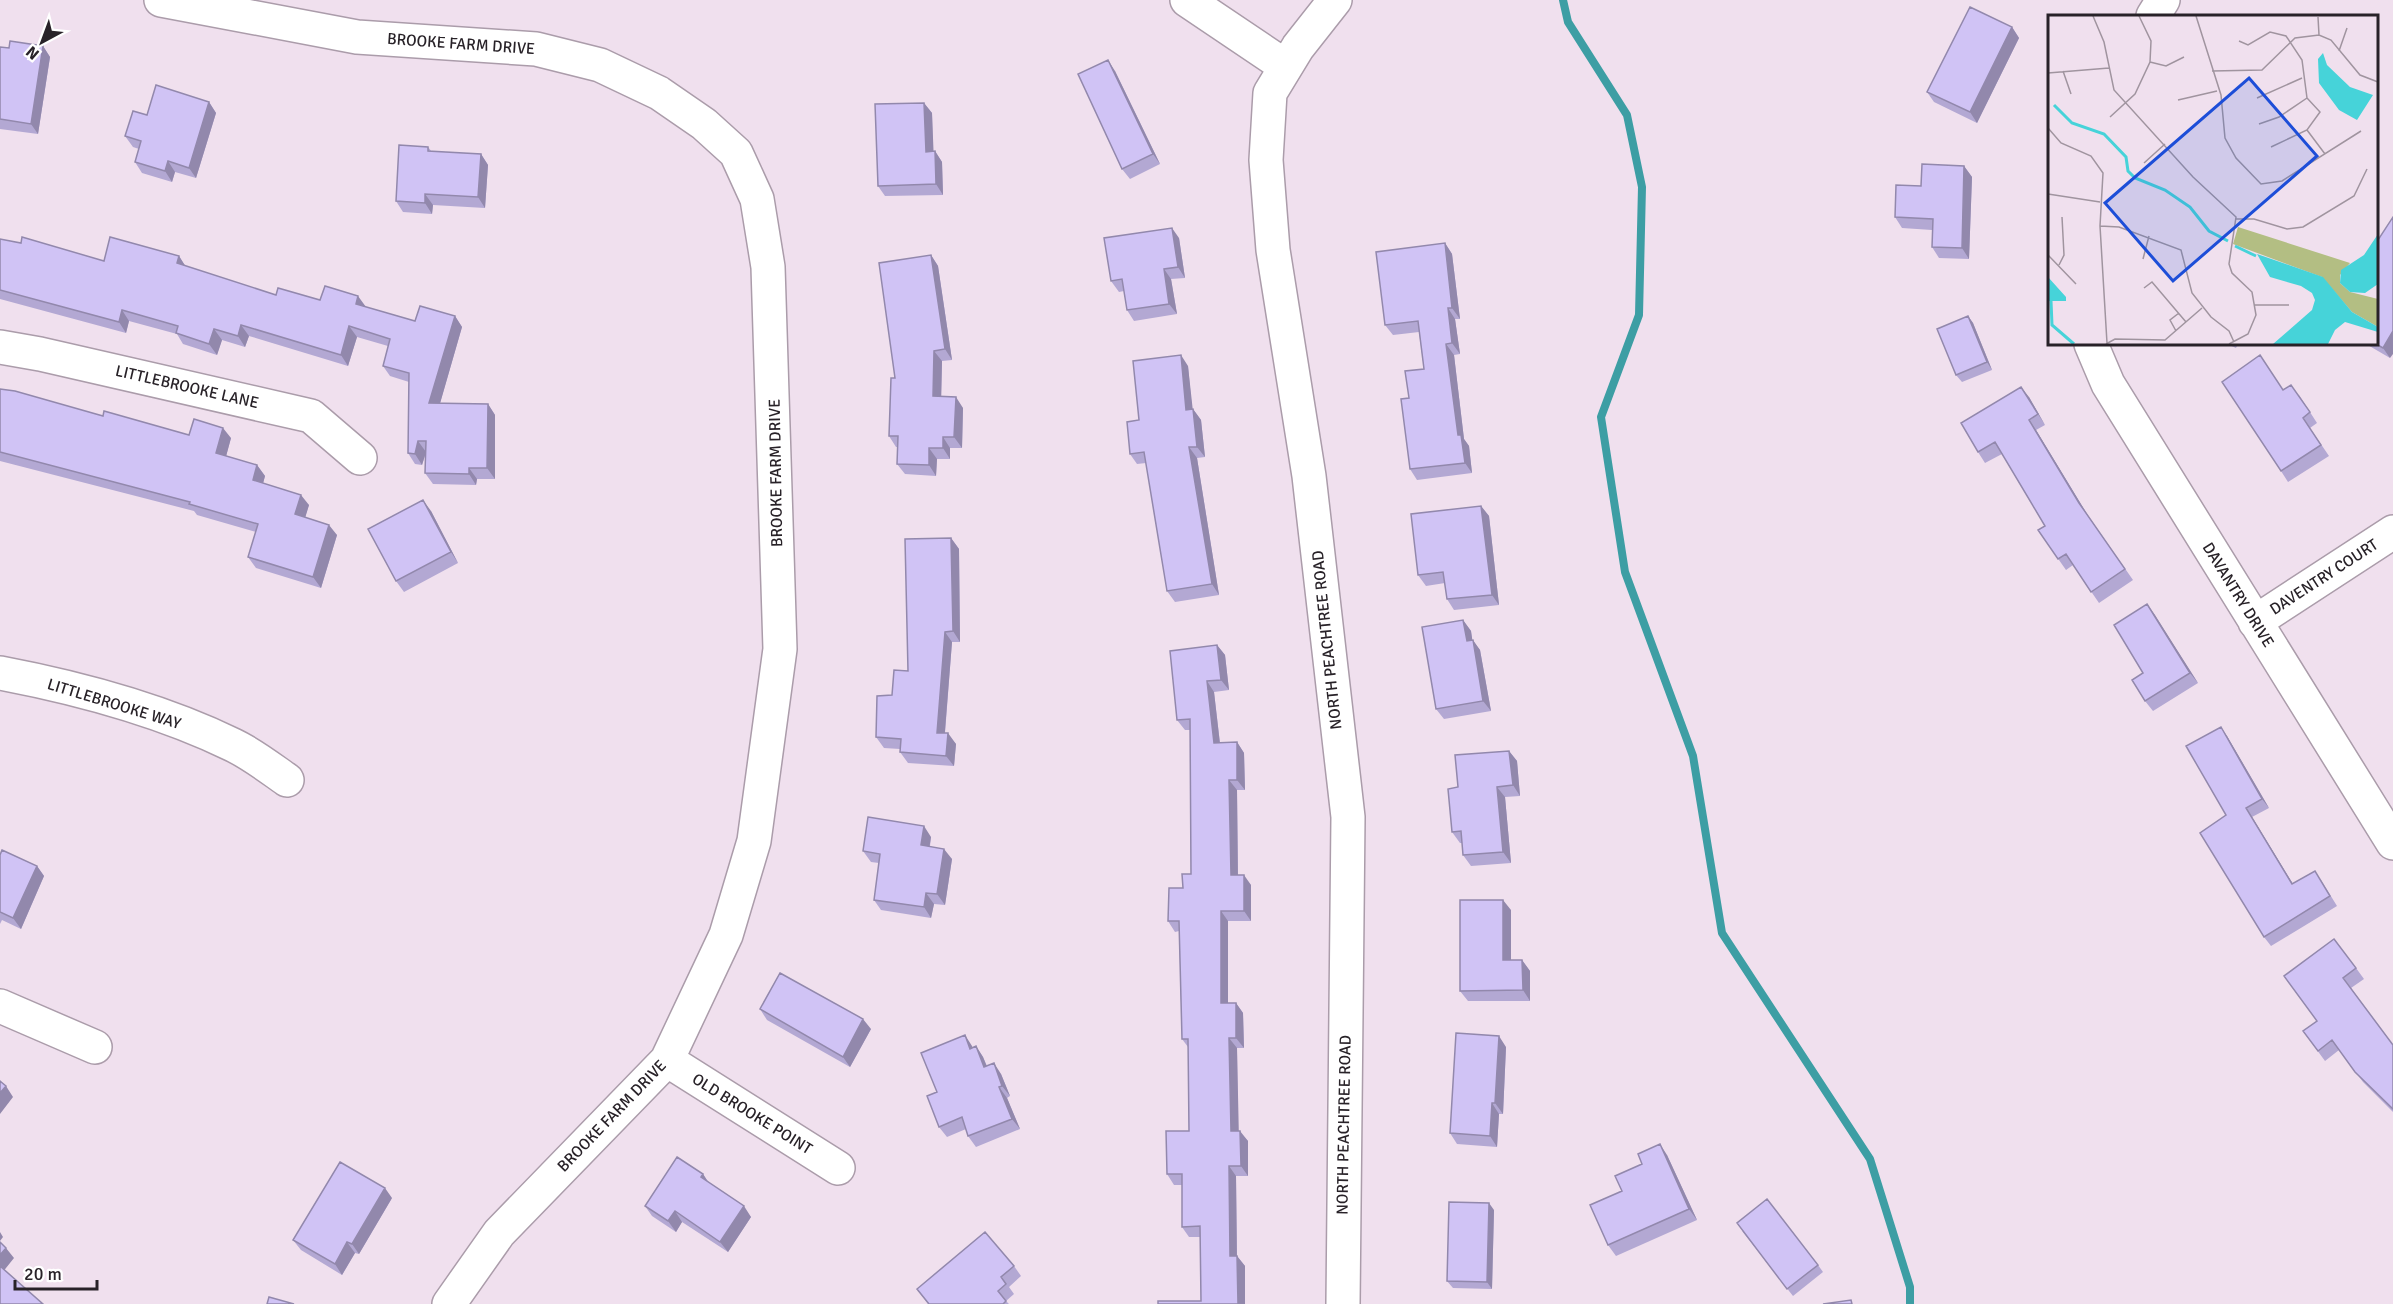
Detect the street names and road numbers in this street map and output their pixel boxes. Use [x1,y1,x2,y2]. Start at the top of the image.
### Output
street label: BROOKE FARM DRIVE [386,29,536,59]
street label: LITTLEBROOKE LANE [113,361,261,413]
street label: BROOKE FARM DRIVE [765,399,787,547]
street label: DAVENTRY COURT [2266,535,2382,619]
street label: DAVANTRY DRIVE [2198,539,2278,651]
street label: NORTH PEACHTREE ROAD [1308,549,1346,731]
street label: LITTLEBROOKE WAY [45,674,183,734]
street label: NORTH PEACHTREE ROAD [1332,1035,1356,1215]
street label: BROOKE FARM DRIVE [553,1056,671,1176]
street label: OLD BROOKE POINT [688,1069,816,1159]

